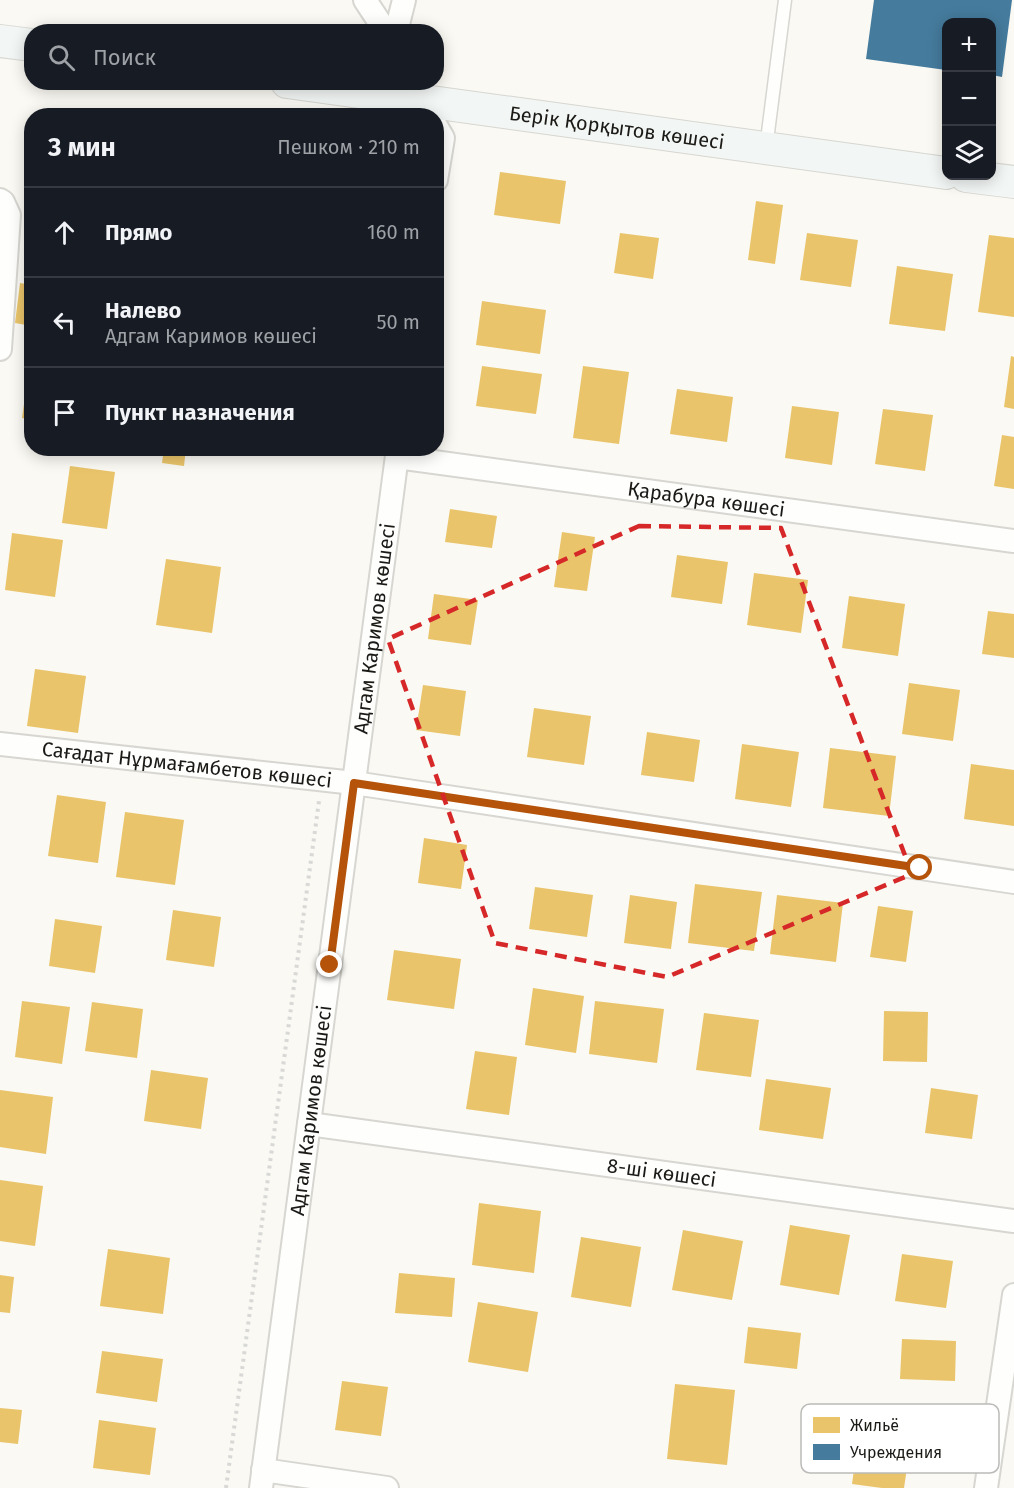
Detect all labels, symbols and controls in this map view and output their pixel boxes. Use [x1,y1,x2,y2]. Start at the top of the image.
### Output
map controls [942,18,996,180]
button: + [942,18,996,72]
search box [24,24,444,90]
icon: search [45,41,78,74]
text: Поиск [93,44,156,71]
button: − [942,72,996,126]
street label: Берік Қорқытов көшесі [508,101,726,154]
button: layers [942,126,996,180]
text: 3 мин [48,132,116,163]
text: Пешком · 210 m [277,135,420,159]
icon: ahead [48,216,81,249]
text: Прямо [105,219,172,246]
text: 160 m [367,220,420,244]
text: Налево [105,297,181,324]
icon: left [48,306,81,339]
text: 50 m [376,310,420,334]
text: Адгам Каримов көшесі [105,324,317,348]
icon: arrive [48,396,81,429]
text: Пункт назначения [105,399,295,426]
street label: Қарабура көшесі [626,477,786,522]
street label: Адгам Каримов көшесі [348,522,400,735]
street label: Сағадат Нұрмағамбетов көшесі [41,737,333,792]
route start [906,854,932,880]
route end [316,951,342,977]
street label: Адгам Каримов көшесі [285,1004,337,1217]
street label: 8-шi көшесi [606,1153,718,1192]
legend [801,1404,999,1473]
text: Жильё [850,1416,899,1435]
text: Учреждения [850,1443,942,1462]

